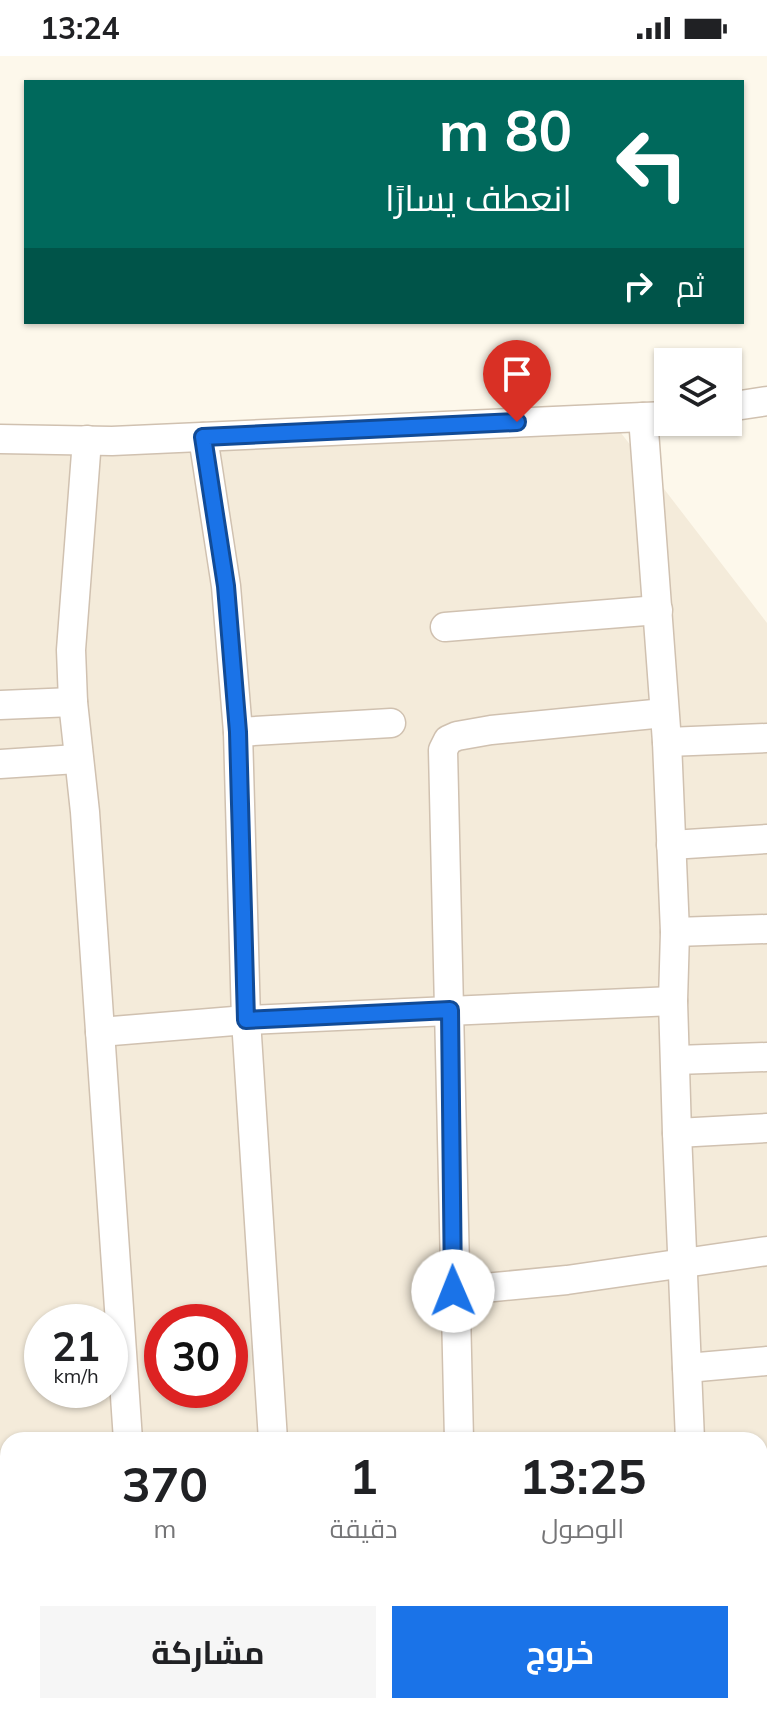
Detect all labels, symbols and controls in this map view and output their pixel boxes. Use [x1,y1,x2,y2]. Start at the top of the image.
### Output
text: 13:24 [40,9,119,47]
text: 80 m [439,95,572,165]
icon: left [600,112,704,216]
text: انعطف يسارًا [385,175,572,220]
icon: right [616,264,660,308]
text: ثم [676,267,704,305]
pin [483,340,551,422]
map controls [654,348,742,436]
button: layers [654,348,742,436]
icon: arrive [495,352,539,396]
position arrow [411,1249,495,1333]
speed limit sign: 30 [144,1304,248,1408]
text: 21 [52,1321,100,1371]
text: km/h [53,1363,99,1388]
text: 1 [349,1446,378,1506]
text: 13:25 [519,1446,646,1506]
text: 370 [122,1454,208,1514]
text: m [154,1512,176,1545]
text: دقيقة [330,1512,397,1545]
text: الوصول [541,1512,624,1545]
button: مشاركة [40,1606,376,1698]
button: خروج [392,1606,728,1698]

